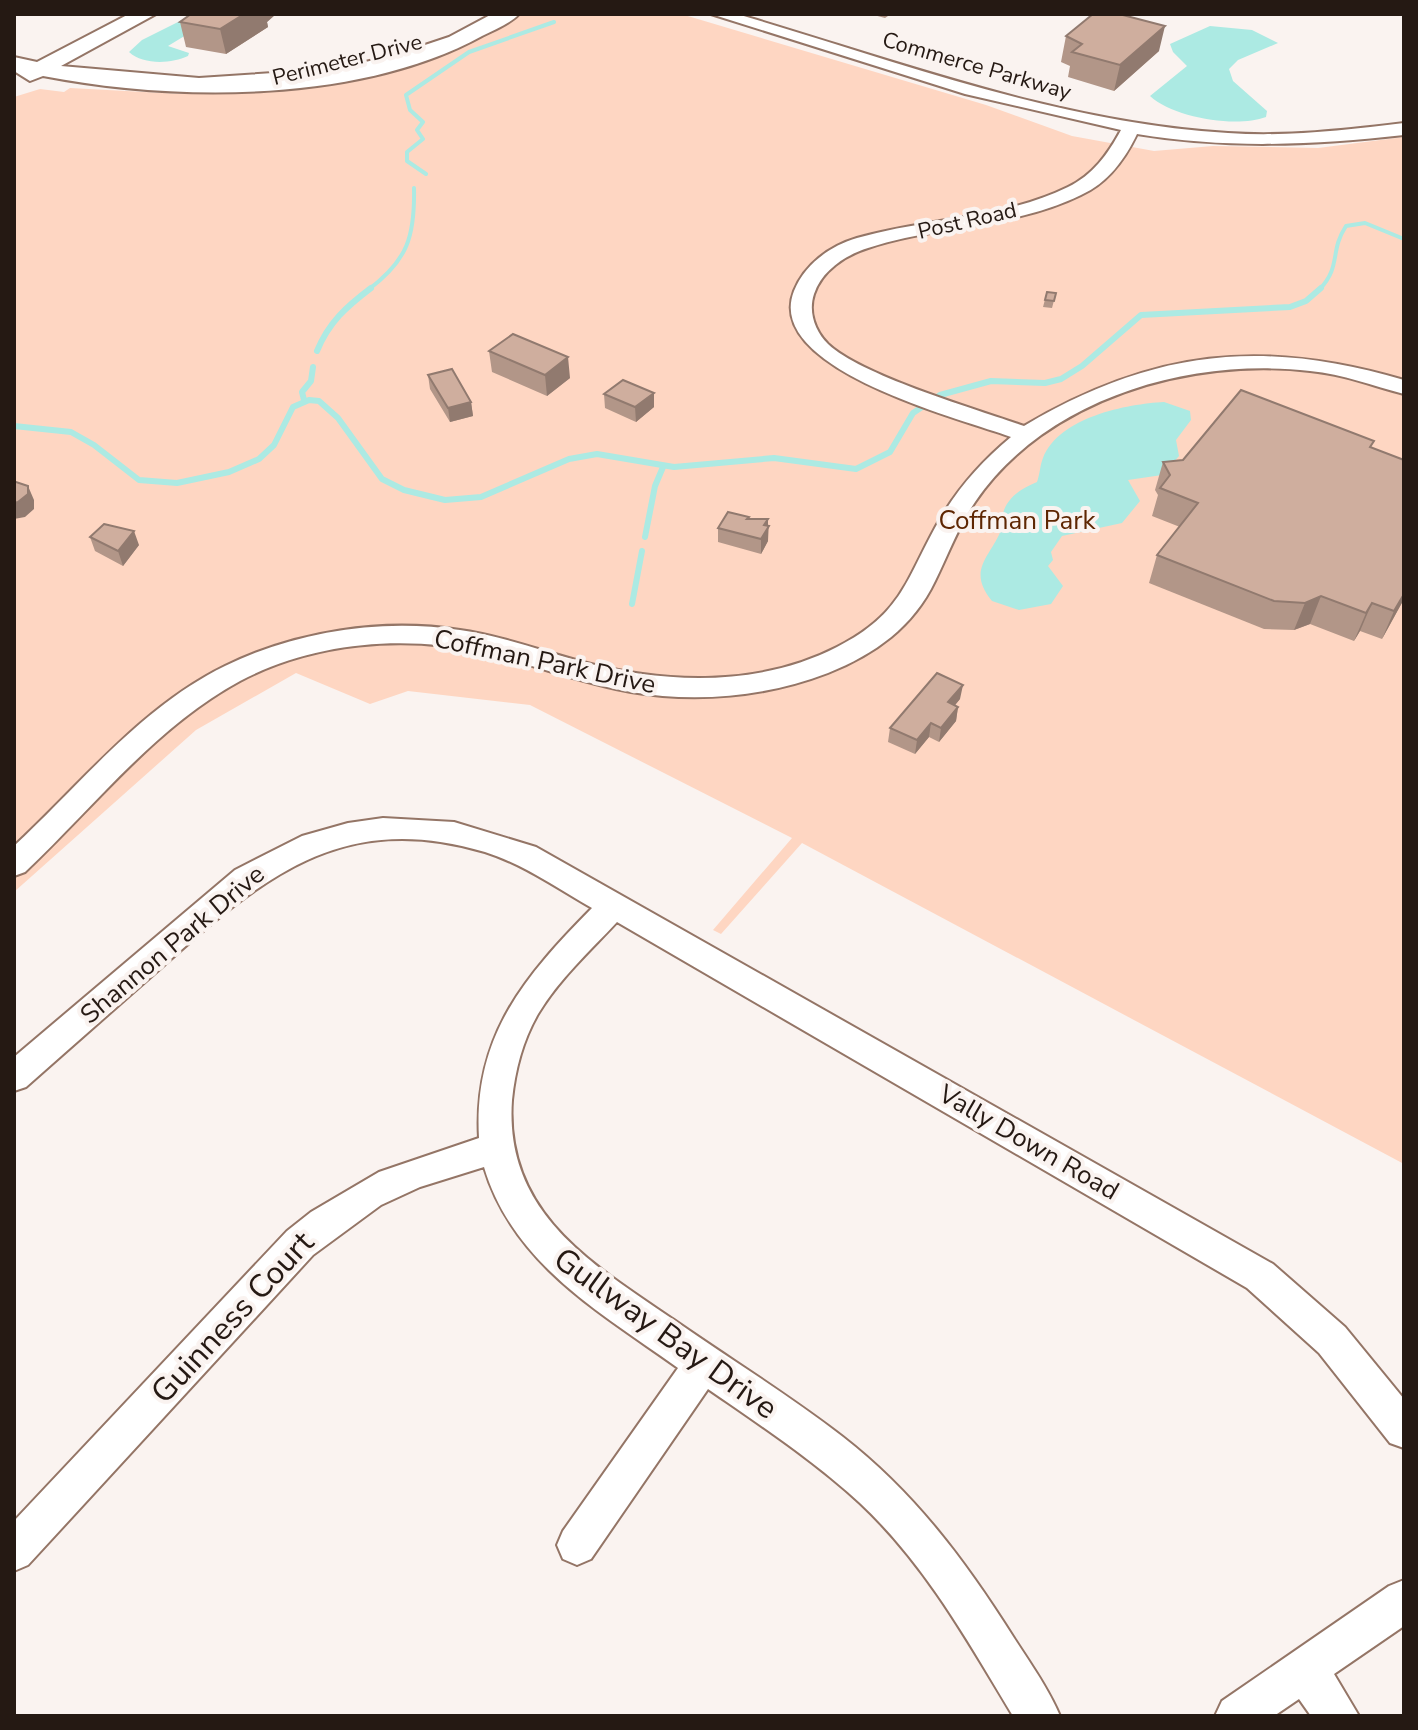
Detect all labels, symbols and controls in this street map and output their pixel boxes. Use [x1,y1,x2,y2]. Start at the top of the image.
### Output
street label: Commerce Parkway [879,25,1075,107]
street label: Perimeter Drive [269,27,425,93]
street label: Post Road [915,195,1020,247]
park label: Coffman Park [938,503,1097,538]
street label: Coffman Park Drive [431,621,659,702]
street label: Shannon Park Drive [73,857,272,1032]
street label: Vally Down Road [931,1076,1125,1208]
street label: Guinness Court [141,1221,324,1413]
street label: Gullway Bay Drive [545,1238,786,1429]

